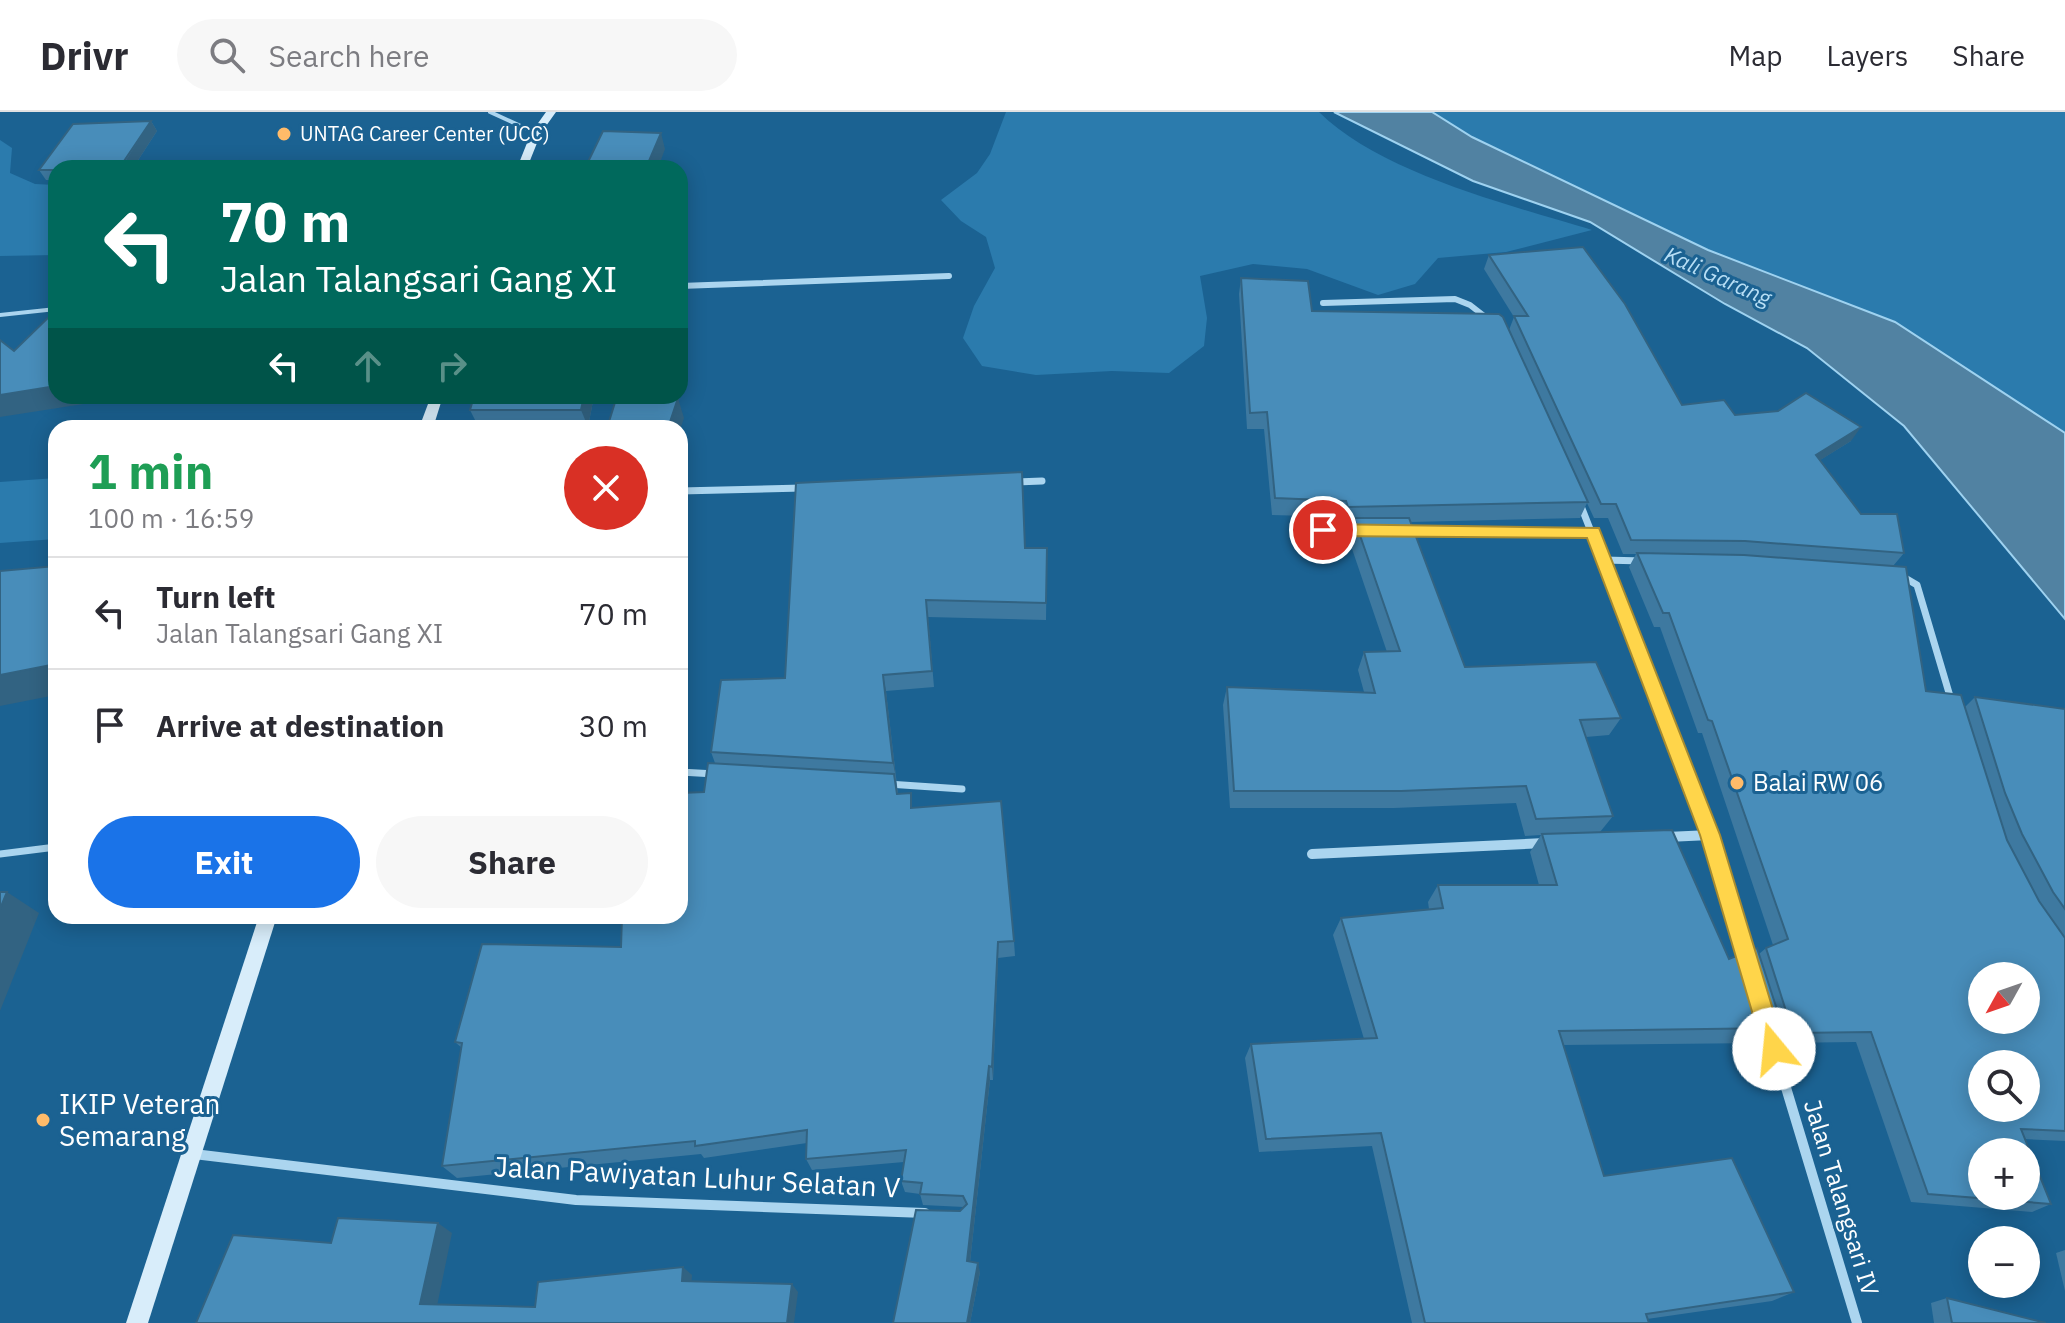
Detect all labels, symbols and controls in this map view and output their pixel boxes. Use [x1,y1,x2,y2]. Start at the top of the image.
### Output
search box [177,19,737,91]
text: Drivr [40,31,129,80]
icon: search [205,33,249,77]
text: Search here [269,36,429,75]
text: Map [1728,37,1782,74]
text: Layers [1826,37,1908,74]
text: Share [1952,37,2025,74]
place label: UNTAG Career Center (UCC) [300,120,550,147]
marker: UNTAG Career Center (UCC) [275,125,293,143]
text: 70 m [220,185,350,257]
icon: left [88,192,192,296]
water label: Kali Garang [1660,239,1777,312]
text: Jalan Talangsari Gang XI [220,255,617,302]
icon: left [262,344,306,388]
icon: ahead [346,344,390,388]
icon: right [430,344,474,388]
text: 1 min [88,440,213,502]
button: close [564,446,648,530]
pin [1289,496,1357,564]
text: 100 m · 16:59 [88,501,254,535]
icon: arrive [1301,508,1345,552]
text: Turn left [156,577,275,616]
icon: left [88,591,132,635]
text: 70 m [579,594,648,633]
text: Jalan Talangsari Gang XI [156,616,443,650]
icon: arrive [88,703,132,747]
text: Arrive at destination [156,706,444,745]
text: 30 m [579,706,648,745]
place label: Balai RW 06 [1753,766,1884,798]
marker: Balai RW 06 [1728,774,1746,792]
button: Exit [88,816,360,908]
button: Share [376,816,648,908]
north arrow [1968,962,2040,1034]
map controls [1968,962,2040,1298]
position arrow [1732,1007,1816,1091]
button: search [1968,1050,2040,1122]
place label: IKIP Veteran Semarang [59,1085,220,1154]
street label: Jalan Talangsari IV [1797,1096,1887,1300]
marker: IKIP Veteran Semarang [34,1111,52,1129]
button: + [1968,1138,2040,1210]
street label: Jalan Pawiyatan Luhur Selatan V [493,1147,901,1206]
button: − [1968,1226,2040,1298]

